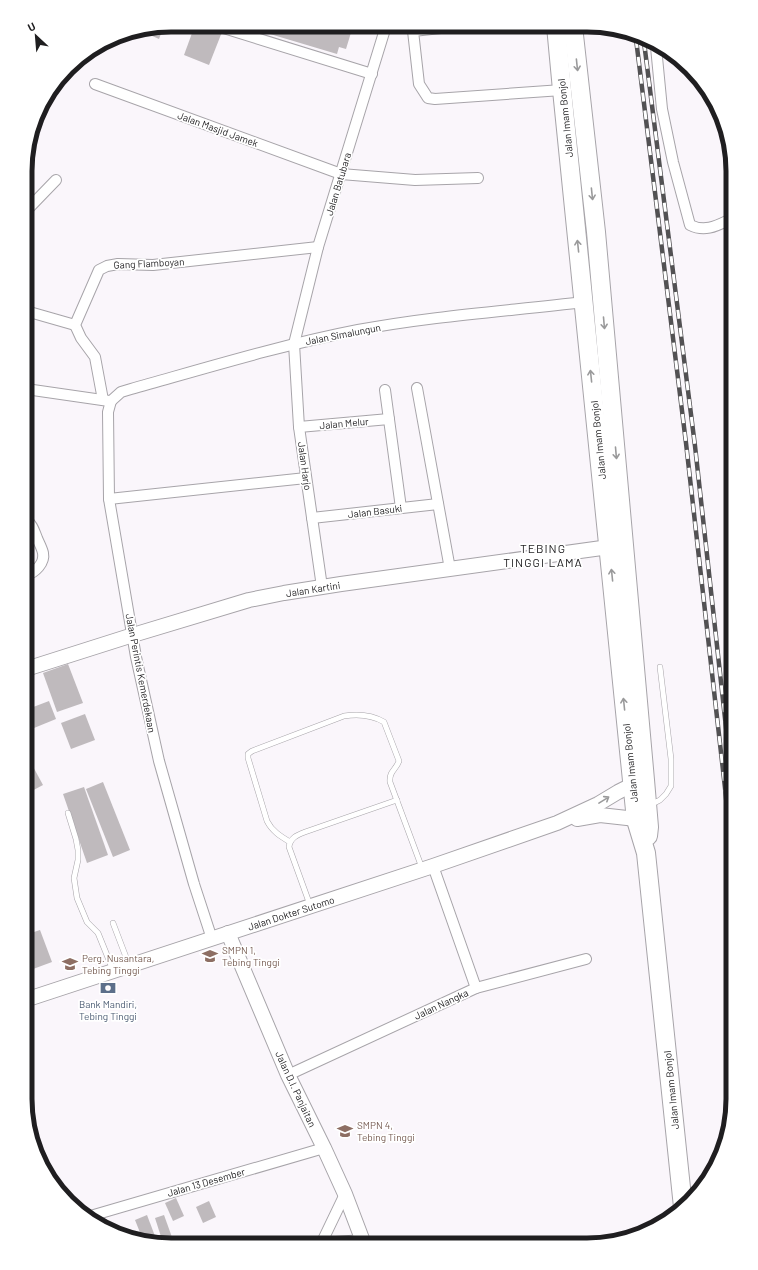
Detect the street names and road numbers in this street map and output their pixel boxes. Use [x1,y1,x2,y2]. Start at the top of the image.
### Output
street label: Jalan Imam Bonjol [555,78,575,158]
street label: Jalan Masjid Jamek [176,109,260,149]
street label: Jalan Batubara [323,151,353,217]
street label: Gang Flamboyan [113,255,185,271]
street label: Jalan Simalungun [304,321,382,347]
street label: Jalan Imam Bonjol [588,400,608,480]
street label: Jalan Melur [319,415,370,431]
street label: Jalan Harjo [296,441,314,491]
street label: Jalan Basuki [347,502,403,520]
street label: Jalan Kartini [285,579,341,599]
street label: Jalan Perintis Kemerdekaan [124,612,158,734]
street label: Jalan Imam Bonjol [620,723,640,803]
street label: Jalan Dokter Sutomo [246,893,336,933]
street label: Jalan Nangka [412,986,470,1022]
street label: Jalan D.I. Panjaitan [273,1049,319,1129]
street label: Jalan Imam Bonjol [661,1050,681,1130]
street label: Jalan 13 Desember [166,1165,247,1199]

